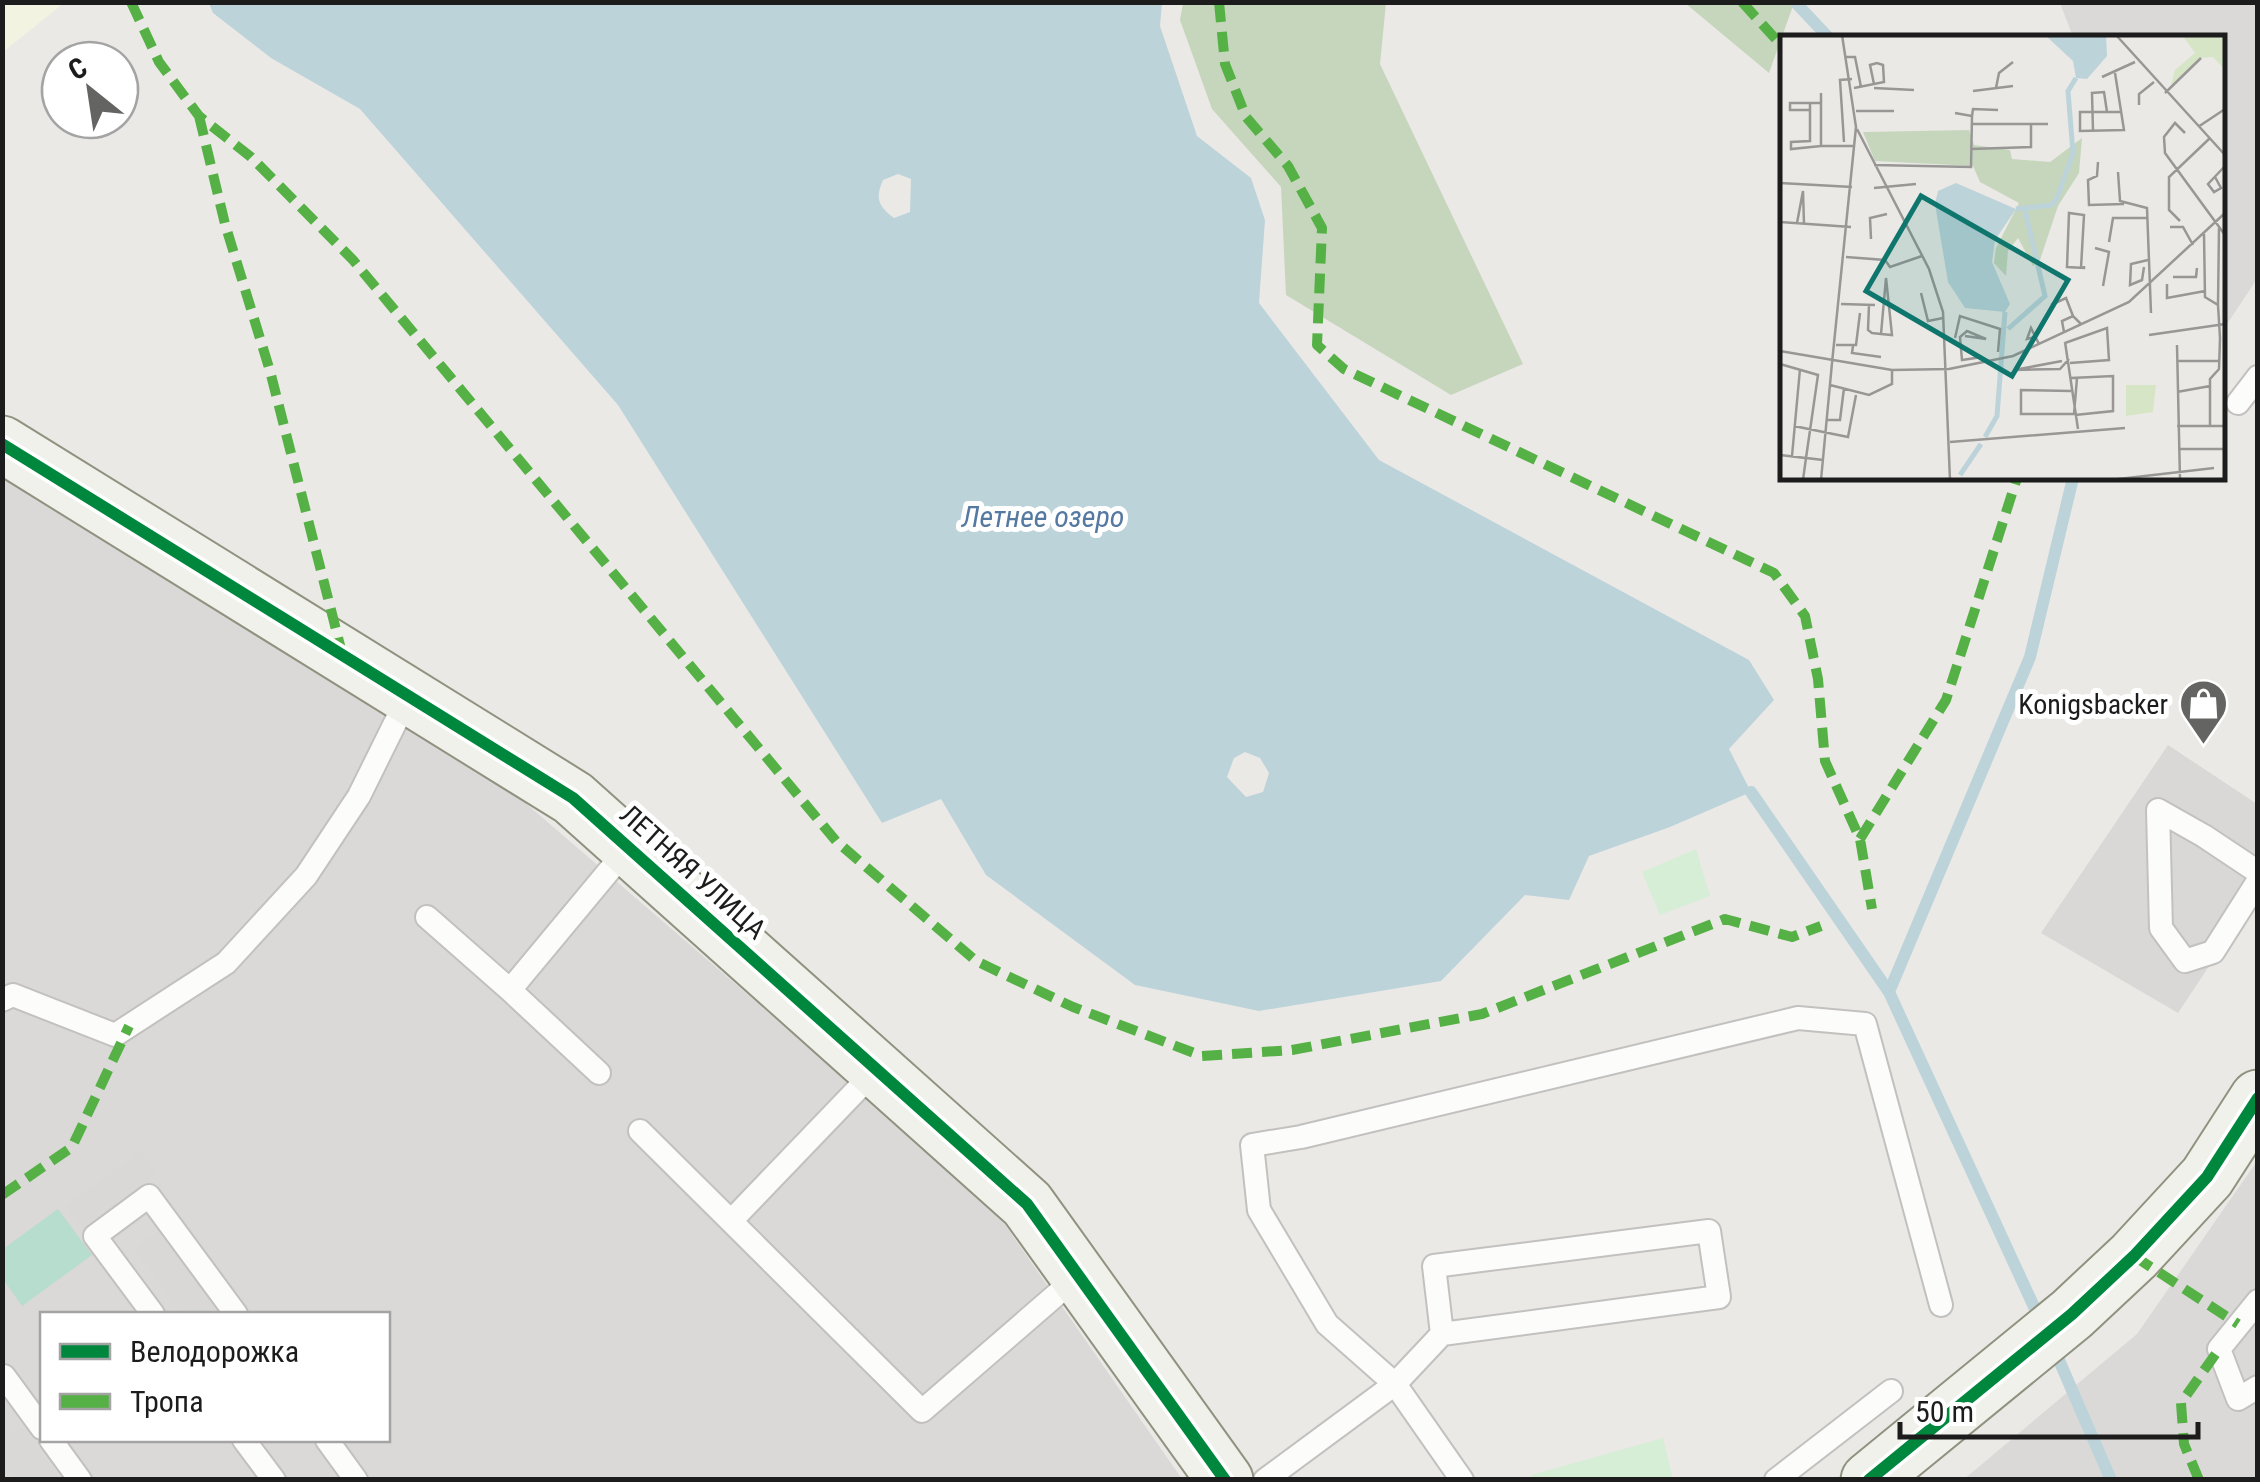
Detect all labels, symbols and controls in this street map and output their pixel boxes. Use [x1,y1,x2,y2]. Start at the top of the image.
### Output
inset map [1780,35,2225,480]
north arrow [40,40,140,140]
text: С [63,50,93,87]
water label: Летнее озеро [961,499,1124,534]
shop icon: Konigsbacker [2177,678,2229,746]
place label: Konigsbacker [2018,688,2168,721]
street label: ЛЕТНЯЯ УЛИЦА [613,798,773,946]
legend [40,1312,390,1442]
text: Велодорожка [130,1334,299,1369]
scale bar [1900,1377,2198,1439]
text: Тропа [130,1384,204,1419]
text: 50 m [1915,1394,1974,1429]

